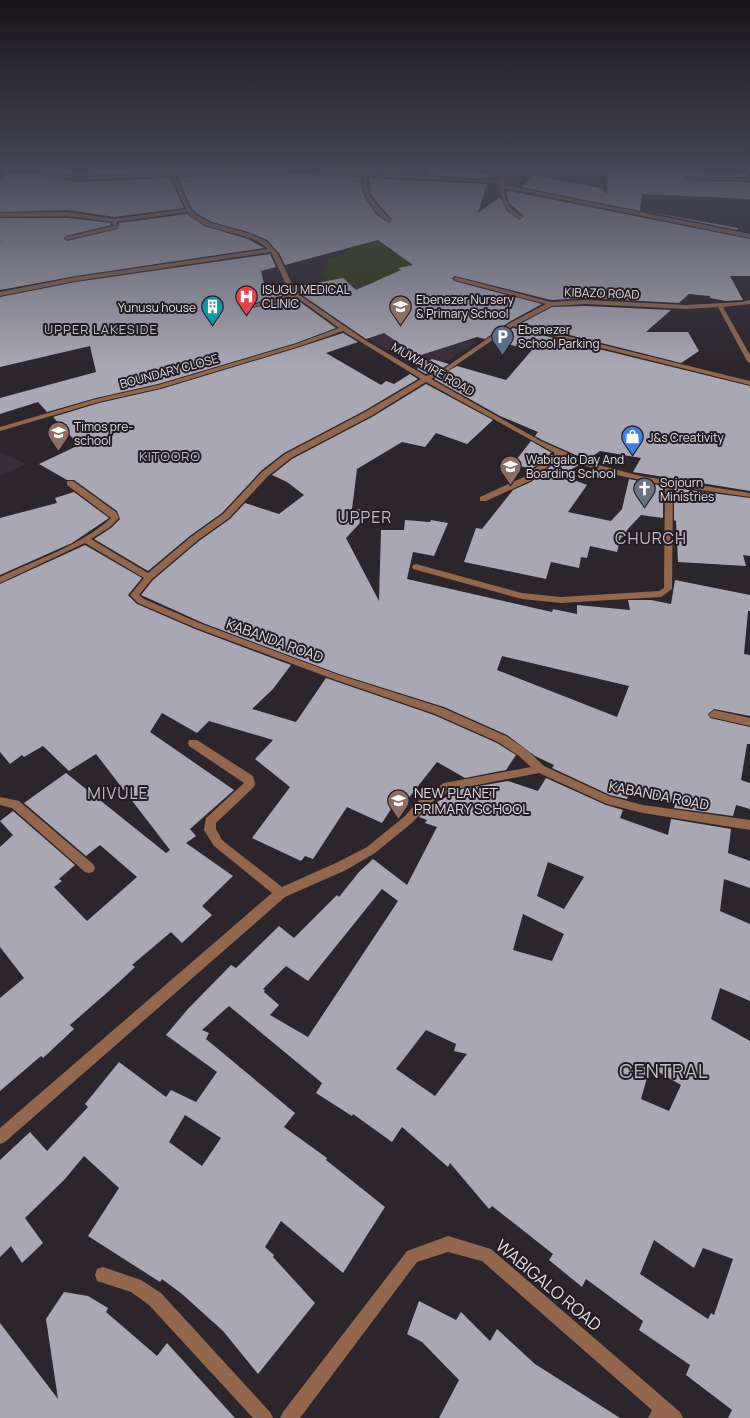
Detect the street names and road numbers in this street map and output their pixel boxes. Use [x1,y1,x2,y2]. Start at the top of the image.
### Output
street label: KIBAZO ROAD [564,283,640,303]
street label: MUWAYIRE ROAD [388,338,478,400]
street label: BOUNDARY CLOSE [118,350,220,392]
street label: KABANDA ROAD [224,614,326,666]
street label: KABANDA ROAD [607,776,711,814]
street label: WABIGALO ROAD [491,1234,607,1336]

